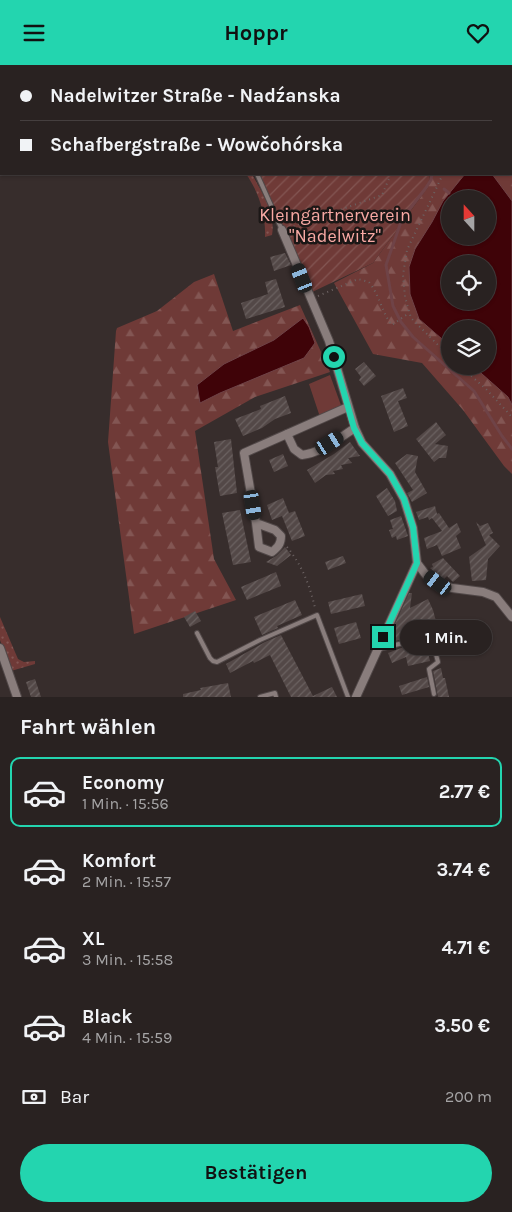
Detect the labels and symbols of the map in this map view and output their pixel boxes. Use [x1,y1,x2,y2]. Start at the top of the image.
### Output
north arrow [441,190,496,245]
park label: Kleingärtnerverein "Nadelwitz" [259,204,411,247]
car [289,261,314,295]
route start [323,346,345,368]
car [313,429,346,457]
car [243,489,262,521]
car [421,568,454,598]
callout: 1 Min. [400,619,493,655]
route end [372,626,394,648]

